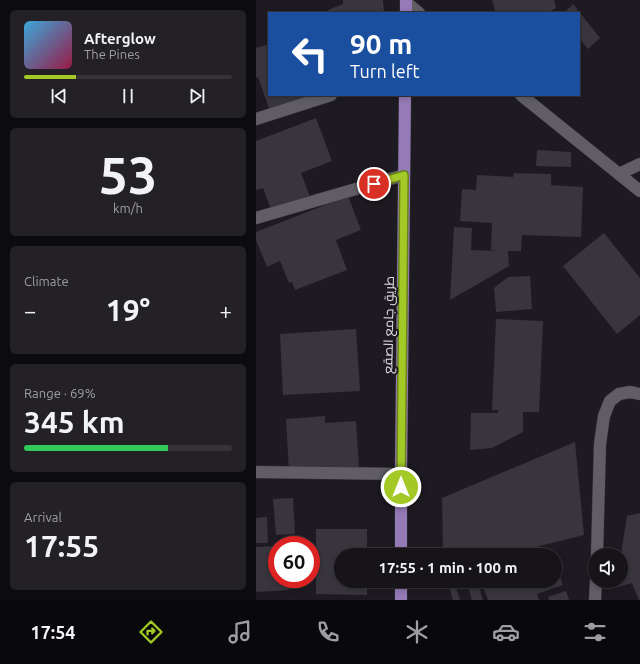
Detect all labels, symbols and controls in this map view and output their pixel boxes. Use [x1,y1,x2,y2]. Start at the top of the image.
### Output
icon: left [284,28,336,80]
text: 90 m [350,28,412,59]
text: Afterglow [84,30,156,47]
text: The Pines [84,47,140,61]
text: Turn left [350,61,420,81]
icon: previous [48,85,70,107]
icon: pause [117,85,139,107]
icon: next [186,85,208,107]
text: 53 [99,146,157,204]
pin [357,167,391,201]
icon: arrive [363,173,385,195]
text: km/h [113,201,143,215]
text: Climate [24,274,69,288]
street label: طريق جامع الصقع [380,276,398,374]
text: 19° [106,293,150,327]
text: − [24,298,36,323]
text: + [220,298,232,323]
text: Range · 69% [24,386,96,400]
text: 345 km [24,405,125,439]
position arrow [380,466,422,508]
text: Arrival [24,510,62,524]
text: 17:55 [24,529,99,563]
speed limit sign: 60 [268,536,320,588]
map controls [588,548,628,588]
button: sound [588,548,628,588]
text: 17:55 · 1 min · 100 m [379,559,517,576]
icon: directions [137,618,165,646]
icon: music [226,618,254,646]
icon: phone [314,618,342,646]
icon: climate [403,618,431,646]
icon: car [492,618,520,646]
icon: filters [581,618,609,646]
text: 17:54 [30,622,76,642]

